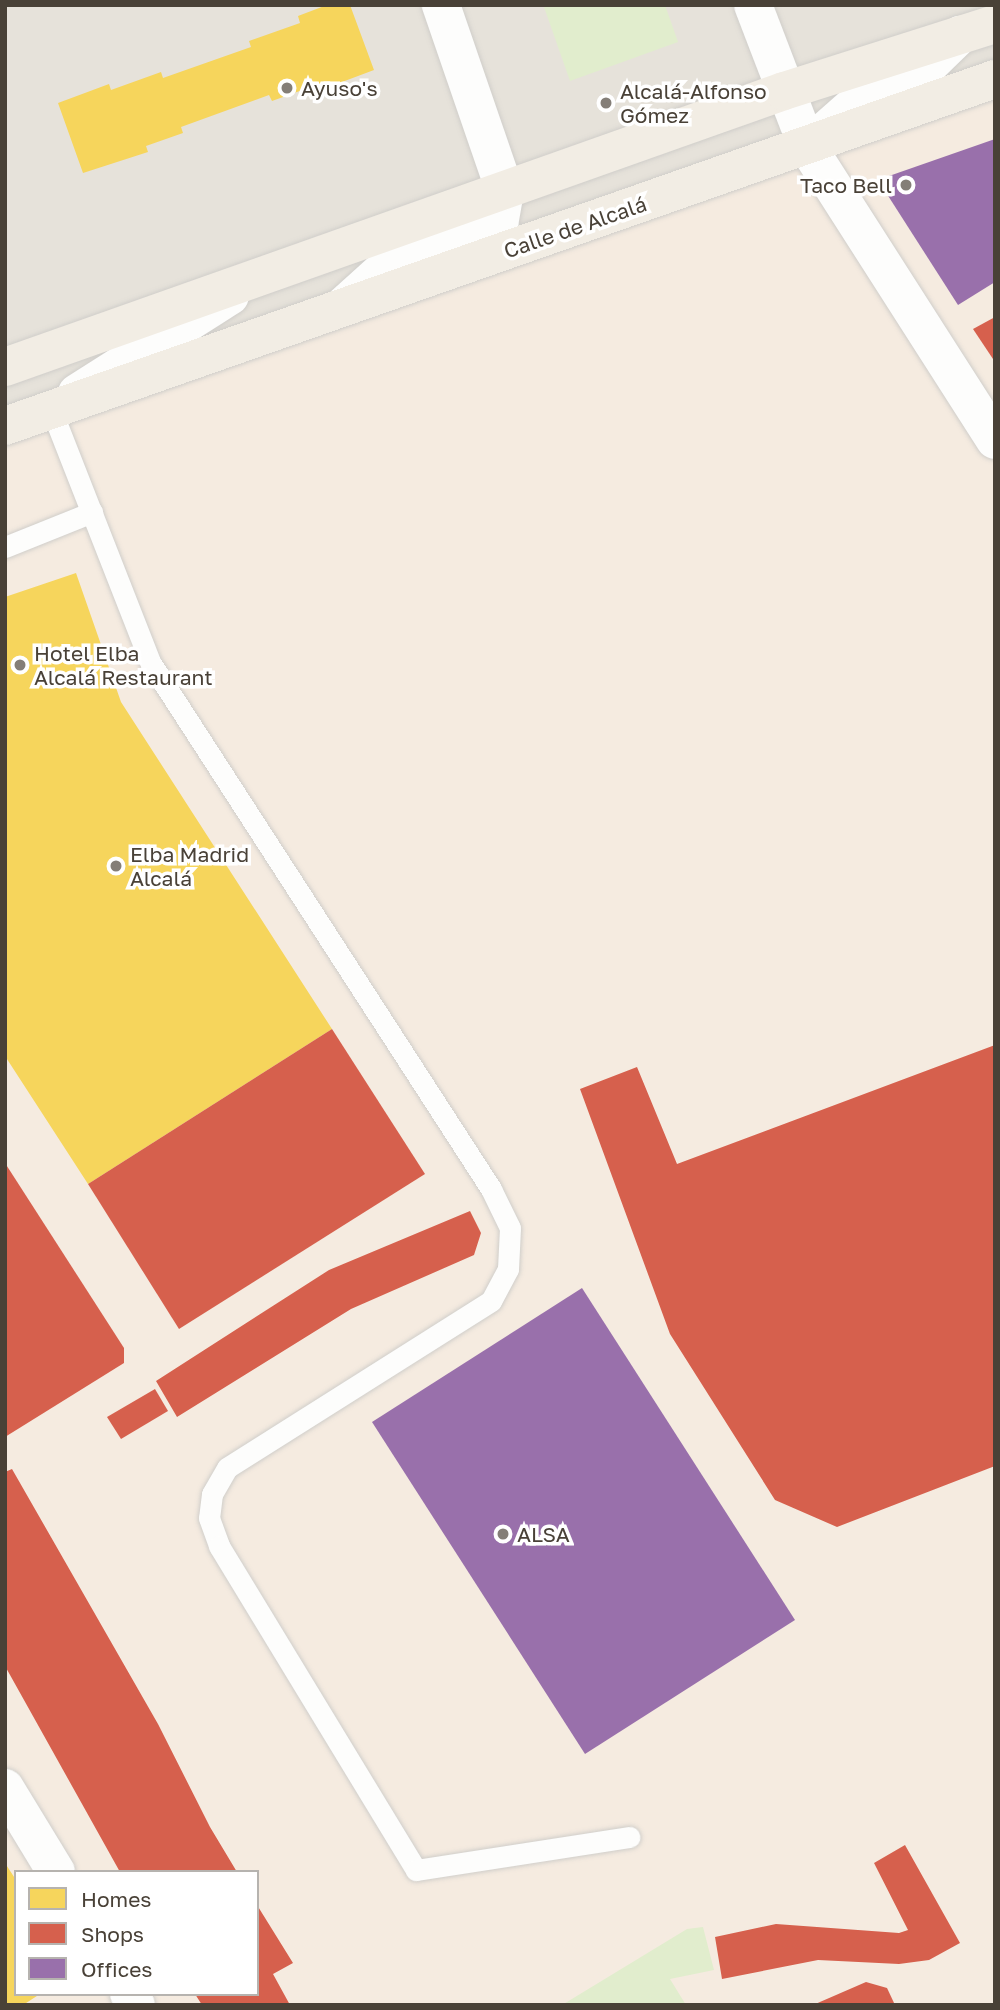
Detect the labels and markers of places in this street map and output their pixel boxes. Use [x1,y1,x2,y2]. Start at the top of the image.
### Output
place label: Ayuso's [301,75,378,101]
place label: Alcalá-Alfonso Gómez [620,78,767,128]
marker: Ayuso's [279,80,295,96]
marker: Alcalá-Alfonso Gómez [598,95,614,111]
place label: Taco Bell [800,172,892,198]
marker: Taco Bell [898,177,914,193]
place label: Hotel Elba Alcalá Restaurant [34,640,213,690]
marker: Hotel Elba Alcalá Restaurant [12,657,28,673]
place label: Elba Madrid Alcalá [130,841,249,891]
marker: Elba Madrid Alcalá [108,858,124,874]
place label: ALSA [517,1521,570,1547]
marker: ALSA [495,1526,511,1542]

